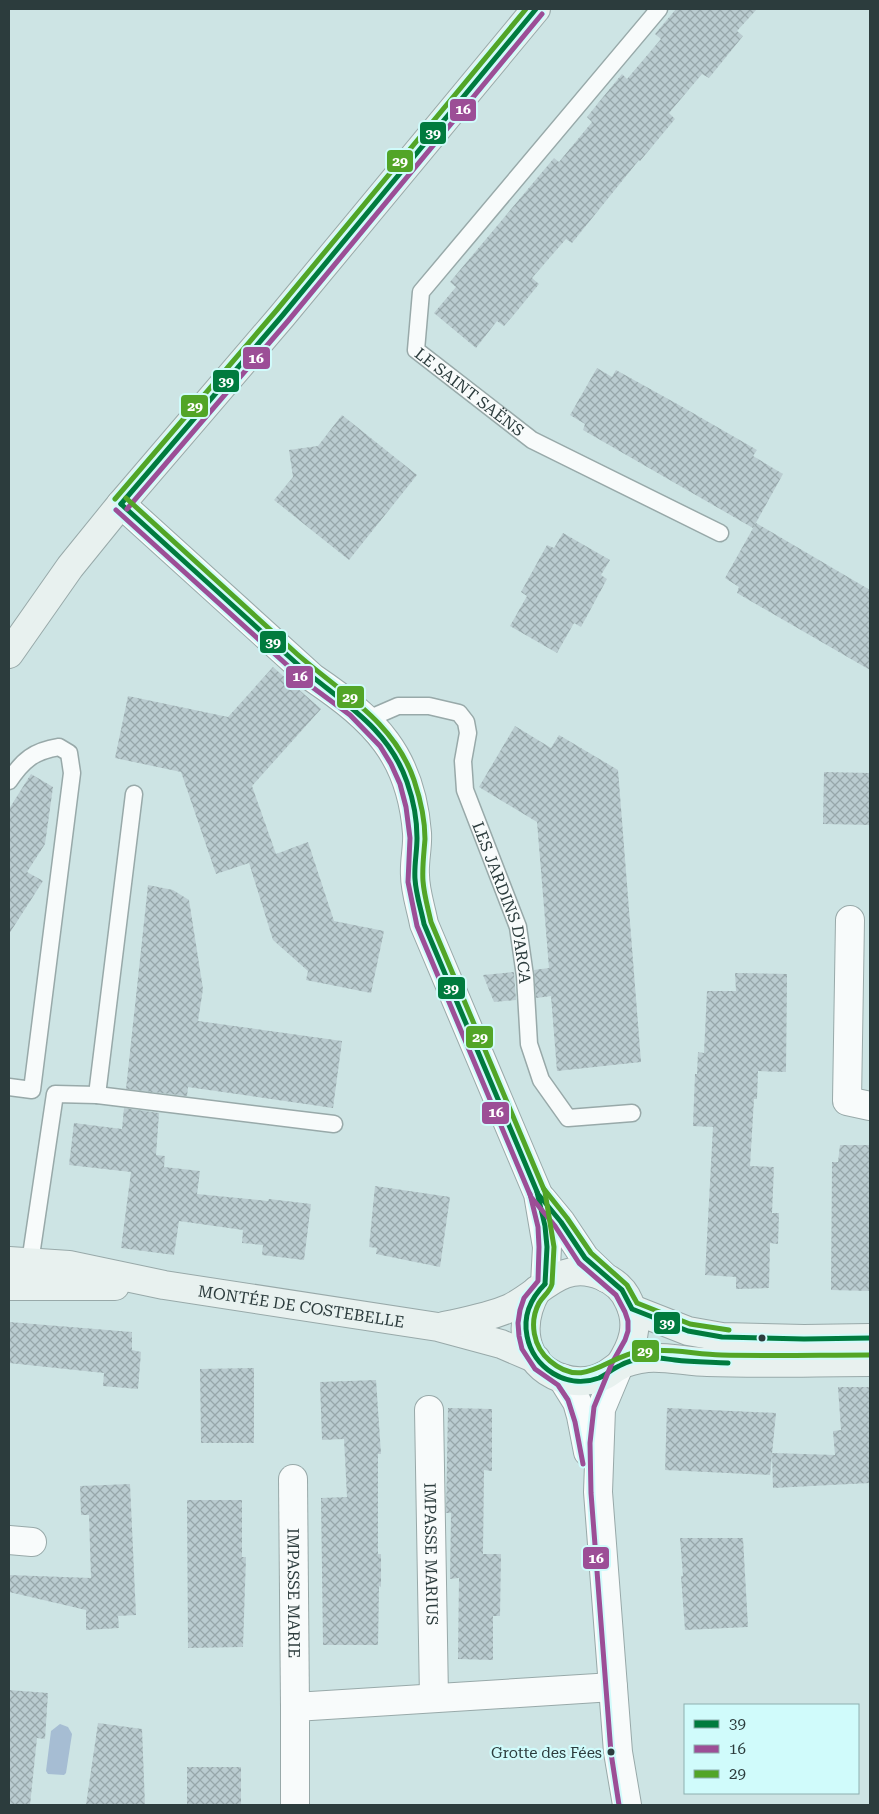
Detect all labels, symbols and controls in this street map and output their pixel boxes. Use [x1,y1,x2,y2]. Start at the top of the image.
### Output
line badge: 16 [449,98,477,122]
text: 16 [455,101,471,117]
line badge: 39 [419,121,447,145]
text: 39 [425,125,441,141]
line badge: 29 [386,149,414,173]
text: 29 [392,153,408,169]
street label: LE SAINT SAËNS [411,344,528,440]
line badge: 16 [242,346,271,370]
text: 16 [248,350,264,366]
line badge: 39 [212,369,240,393]
text: 39 [218,373,234,389]
line badge: 29 [180,394,209,418]
text: 29 [187,398,203,414]
line badge: 39 [259,630,287,654]
text: 39 [265,634,281,650]
line badge: 16 [285,665,314,689]
text: 16 [292,668,308,684]
line badge: 29 [336,685,365,709]
text: 29 [342,689,358,705]
street label: LES JARDINS D'ARCA [468,819,534,985]
line badge: 39 [437,976,466,1000]
text: 39 [443,980,459,996]
line badge: 29 [465,1025,494,1049]
text: 29 [472,1029,488,1045]
line badge: 16 [481,1101,510,1125]
text: 16 [488,1104,504,1120]
street label: MONTÉE DE COSTEBELLE [197,1281,406,1332]
line badge: 39 [653,1311,681,1335]
text: 39 [659,1315,675,1331]
unlabelled marker [757,1333,767,1343]
line badge: 29 [631,1339,660,1363]
text: 29 [637,1343,653,1359]
street label: IMPASSE MARIUS [420,1482,442,1626]
street label: IMPASSE MARIE [283,1528,304,1658]
line badge: 16 [582,1546,610,1570]
text: 16 [588,1550,604,1566]
legend [684,1704,859,1794]
text: 39 [729,1715,746,1733]
text: 16 [729,1740,746,1758]
place label: Grotte des Fées [491,1744,602,1762]
marker: Grotte des Fées [606,1747,616,1757]
text: 29 [729,1765,746,1783]

